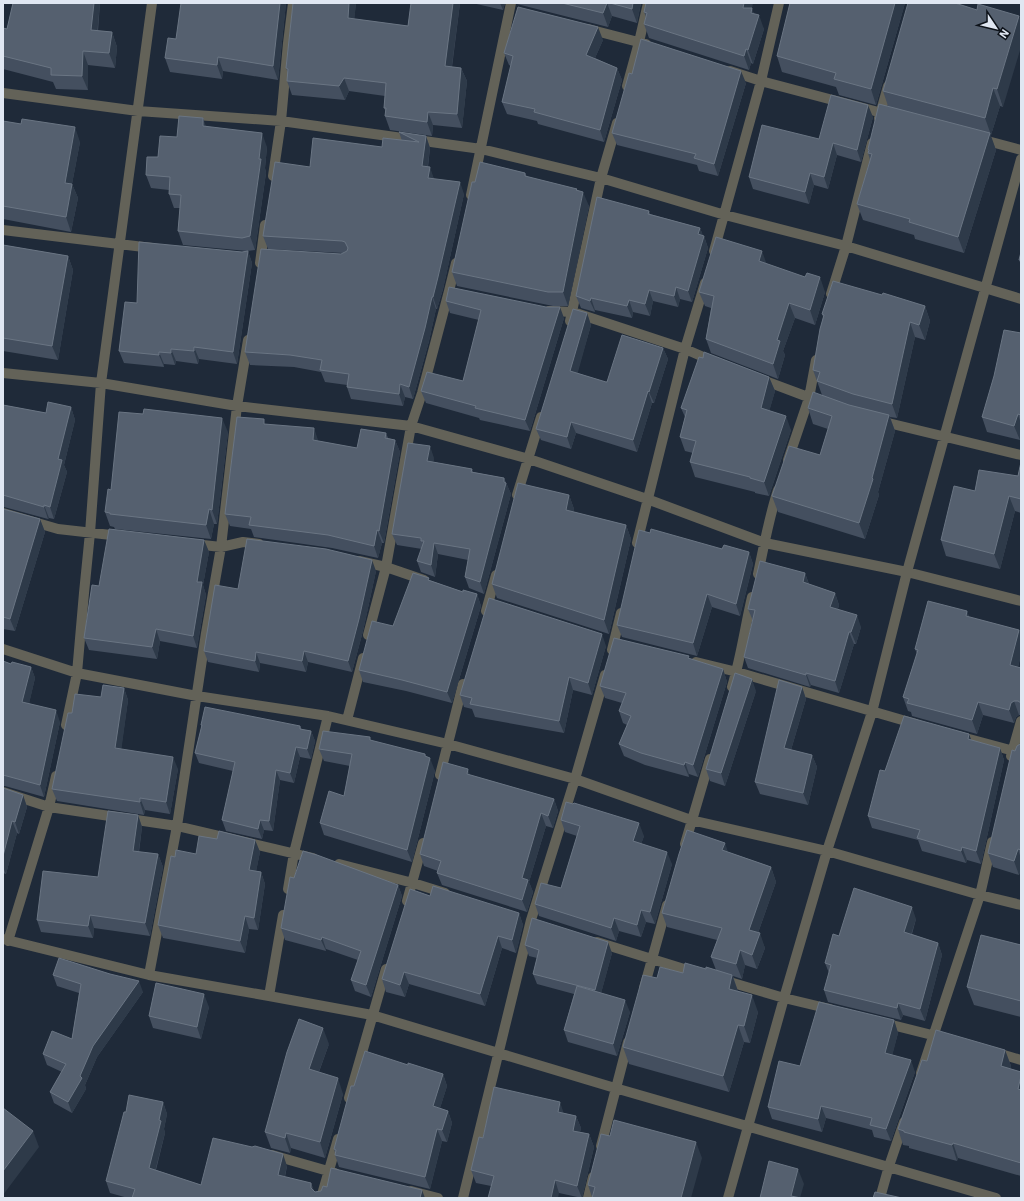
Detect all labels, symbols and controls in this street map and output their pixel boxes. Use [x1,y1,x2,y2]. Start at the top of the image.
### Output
north arrow [976,8,1016,48]
text: N [996,26,1012,41]

